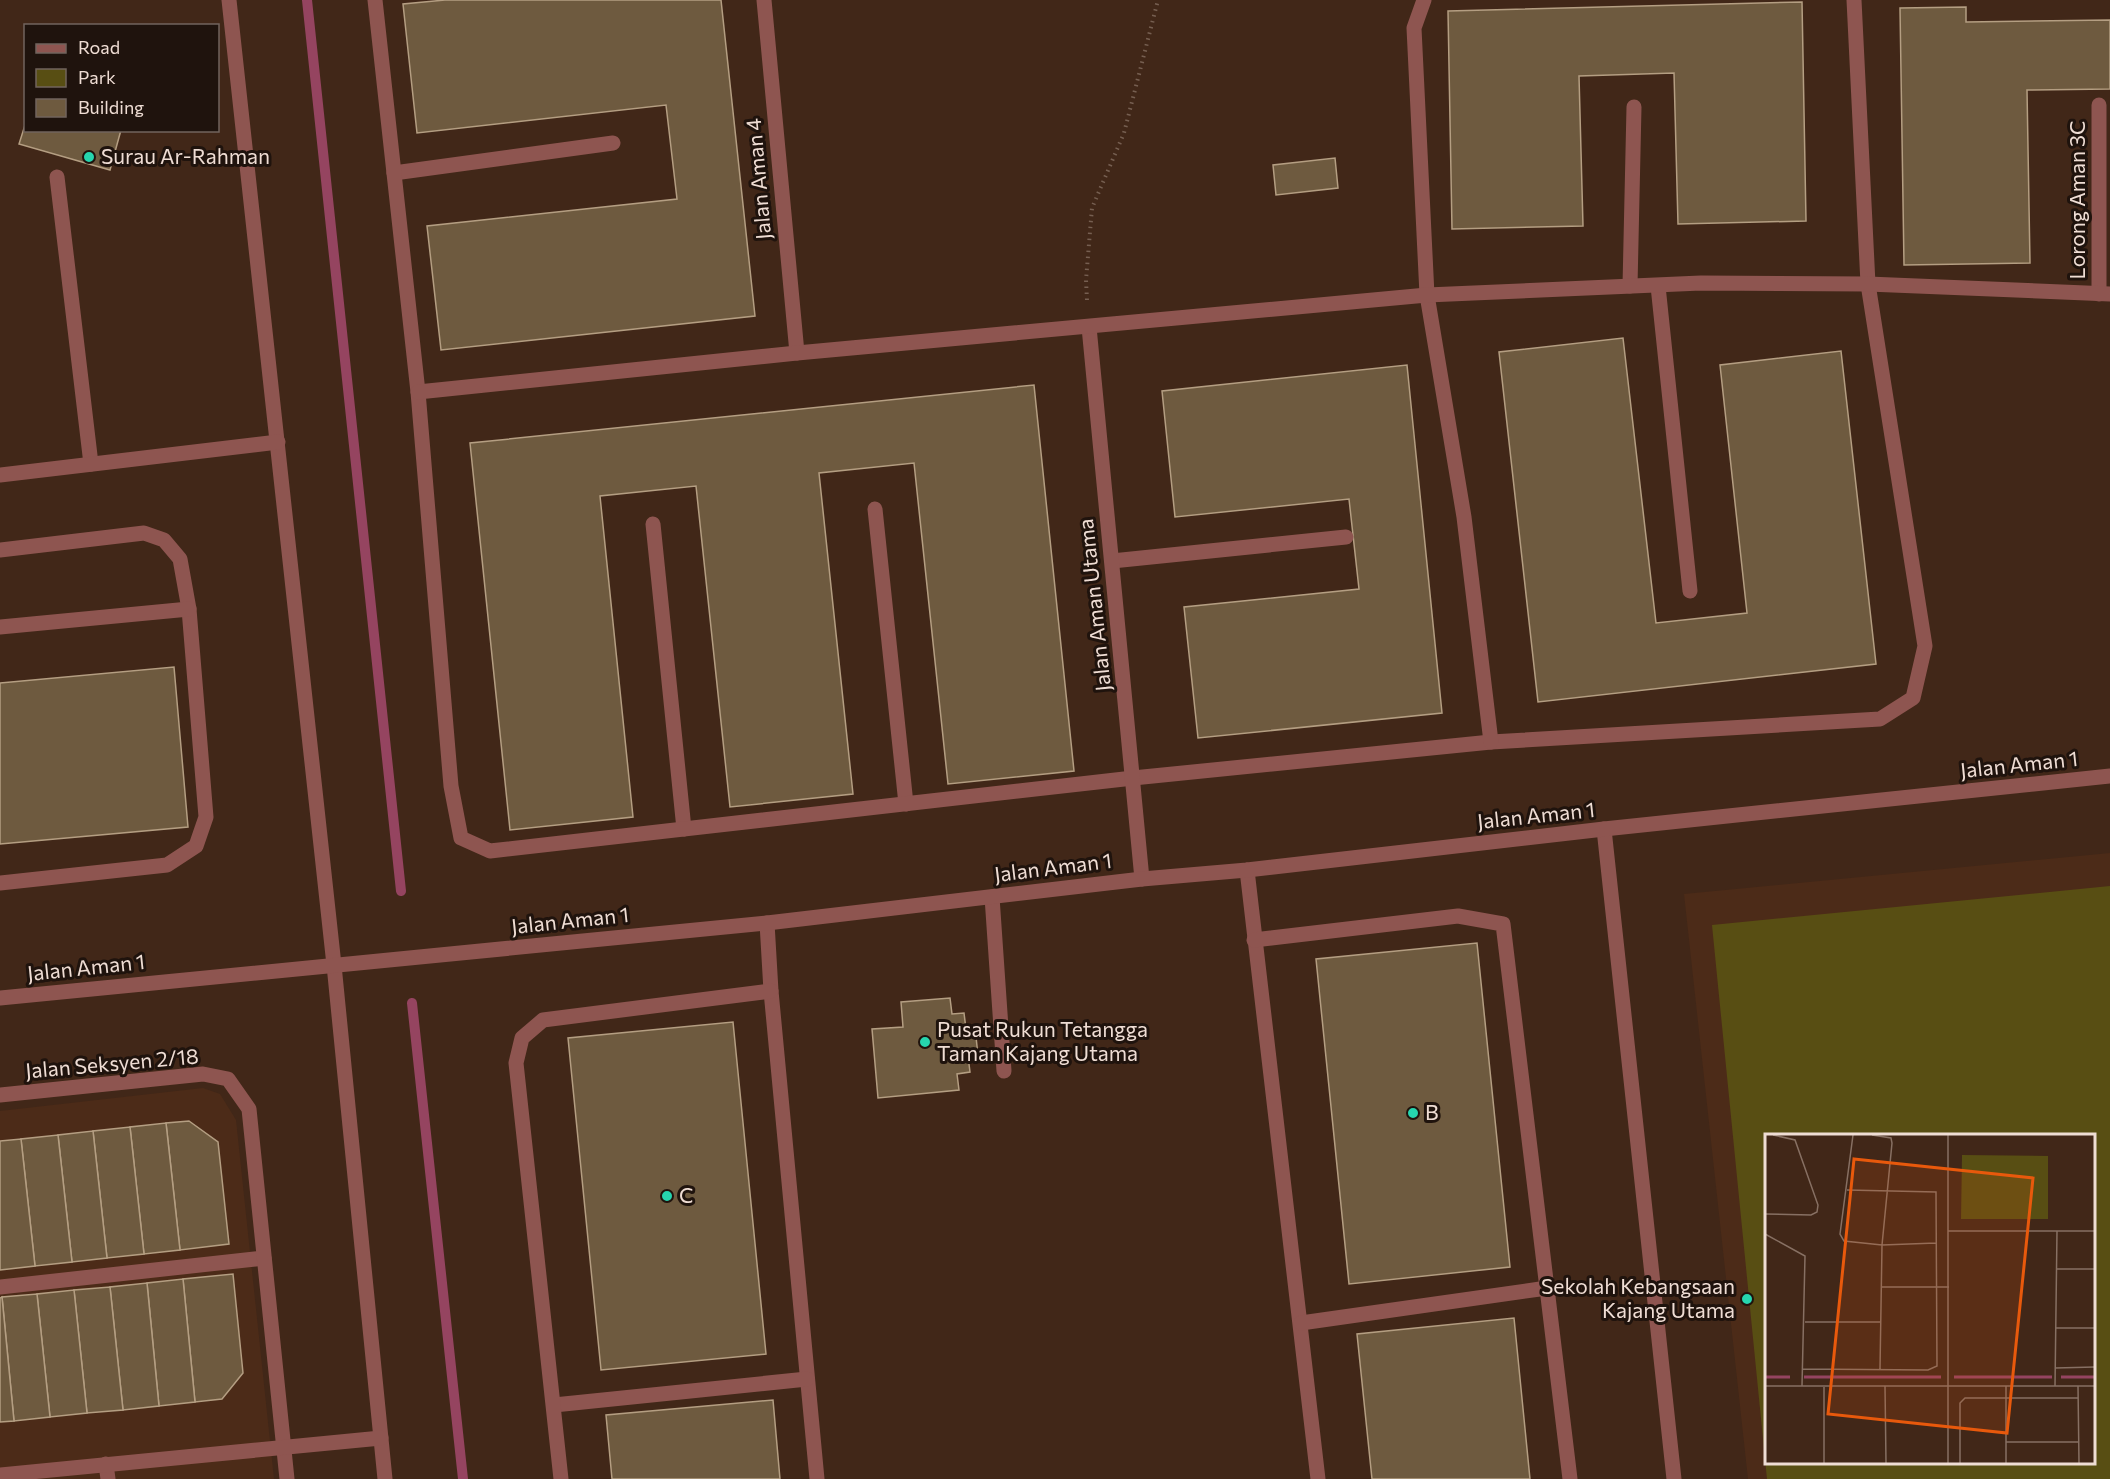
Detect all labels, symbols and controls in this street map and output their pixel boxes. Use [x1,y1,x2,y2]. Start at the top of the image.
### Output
legend [24,24,219,132]
text: Road [78,36,120,58]
text: Park [78,66,116,88]
text: Building [78,96,144,118]
street label: Jalan Aman 4 [740,117,775,241]
street label: Lorong Aman 3C [2064,121,2089,279]
place label: Surau Ar-Rahman [101,143,270,168]
marker: Surau Ar-Rahman [82,150,96,164]
street label: Jalan Aman Utama [1072,518,1115,693]
street label: Jalan Aman 1 [1959,745,2079,782]
street label: Jalan Aman 1 [1476,796,1596,833]
street label: Jalan Aman 1 [993,847,1113,886]
street label: Jalan Aman 1 [510,901,630,938]
street label: Jalan Aman 1 [26,948,146,985]
place label: Pusat Rukun Tetangga Taman Kajang Utama [937,1016,1148,1065]
marker: Pusat Rukun Tetangga Taman Kajang Utama [918,1035,932,1049]
street label: Jalan Seksyen 2/18 [24,1042,200,1083]
place label: B [1425,1099,1439,1124]
marker: B [1406,1106,1420,1120]
inset map [1765,1134,2095,1464]
place label: C [679,1182,693,1207]
marker: C [660,1189,674,1203]
place label: Sekolah Kebangsaan Kajang Utama [1541,1273,1735,1322]
marker: Sekolah Kebangsaan Kajang Utama [1740,1292,1754,1306]

